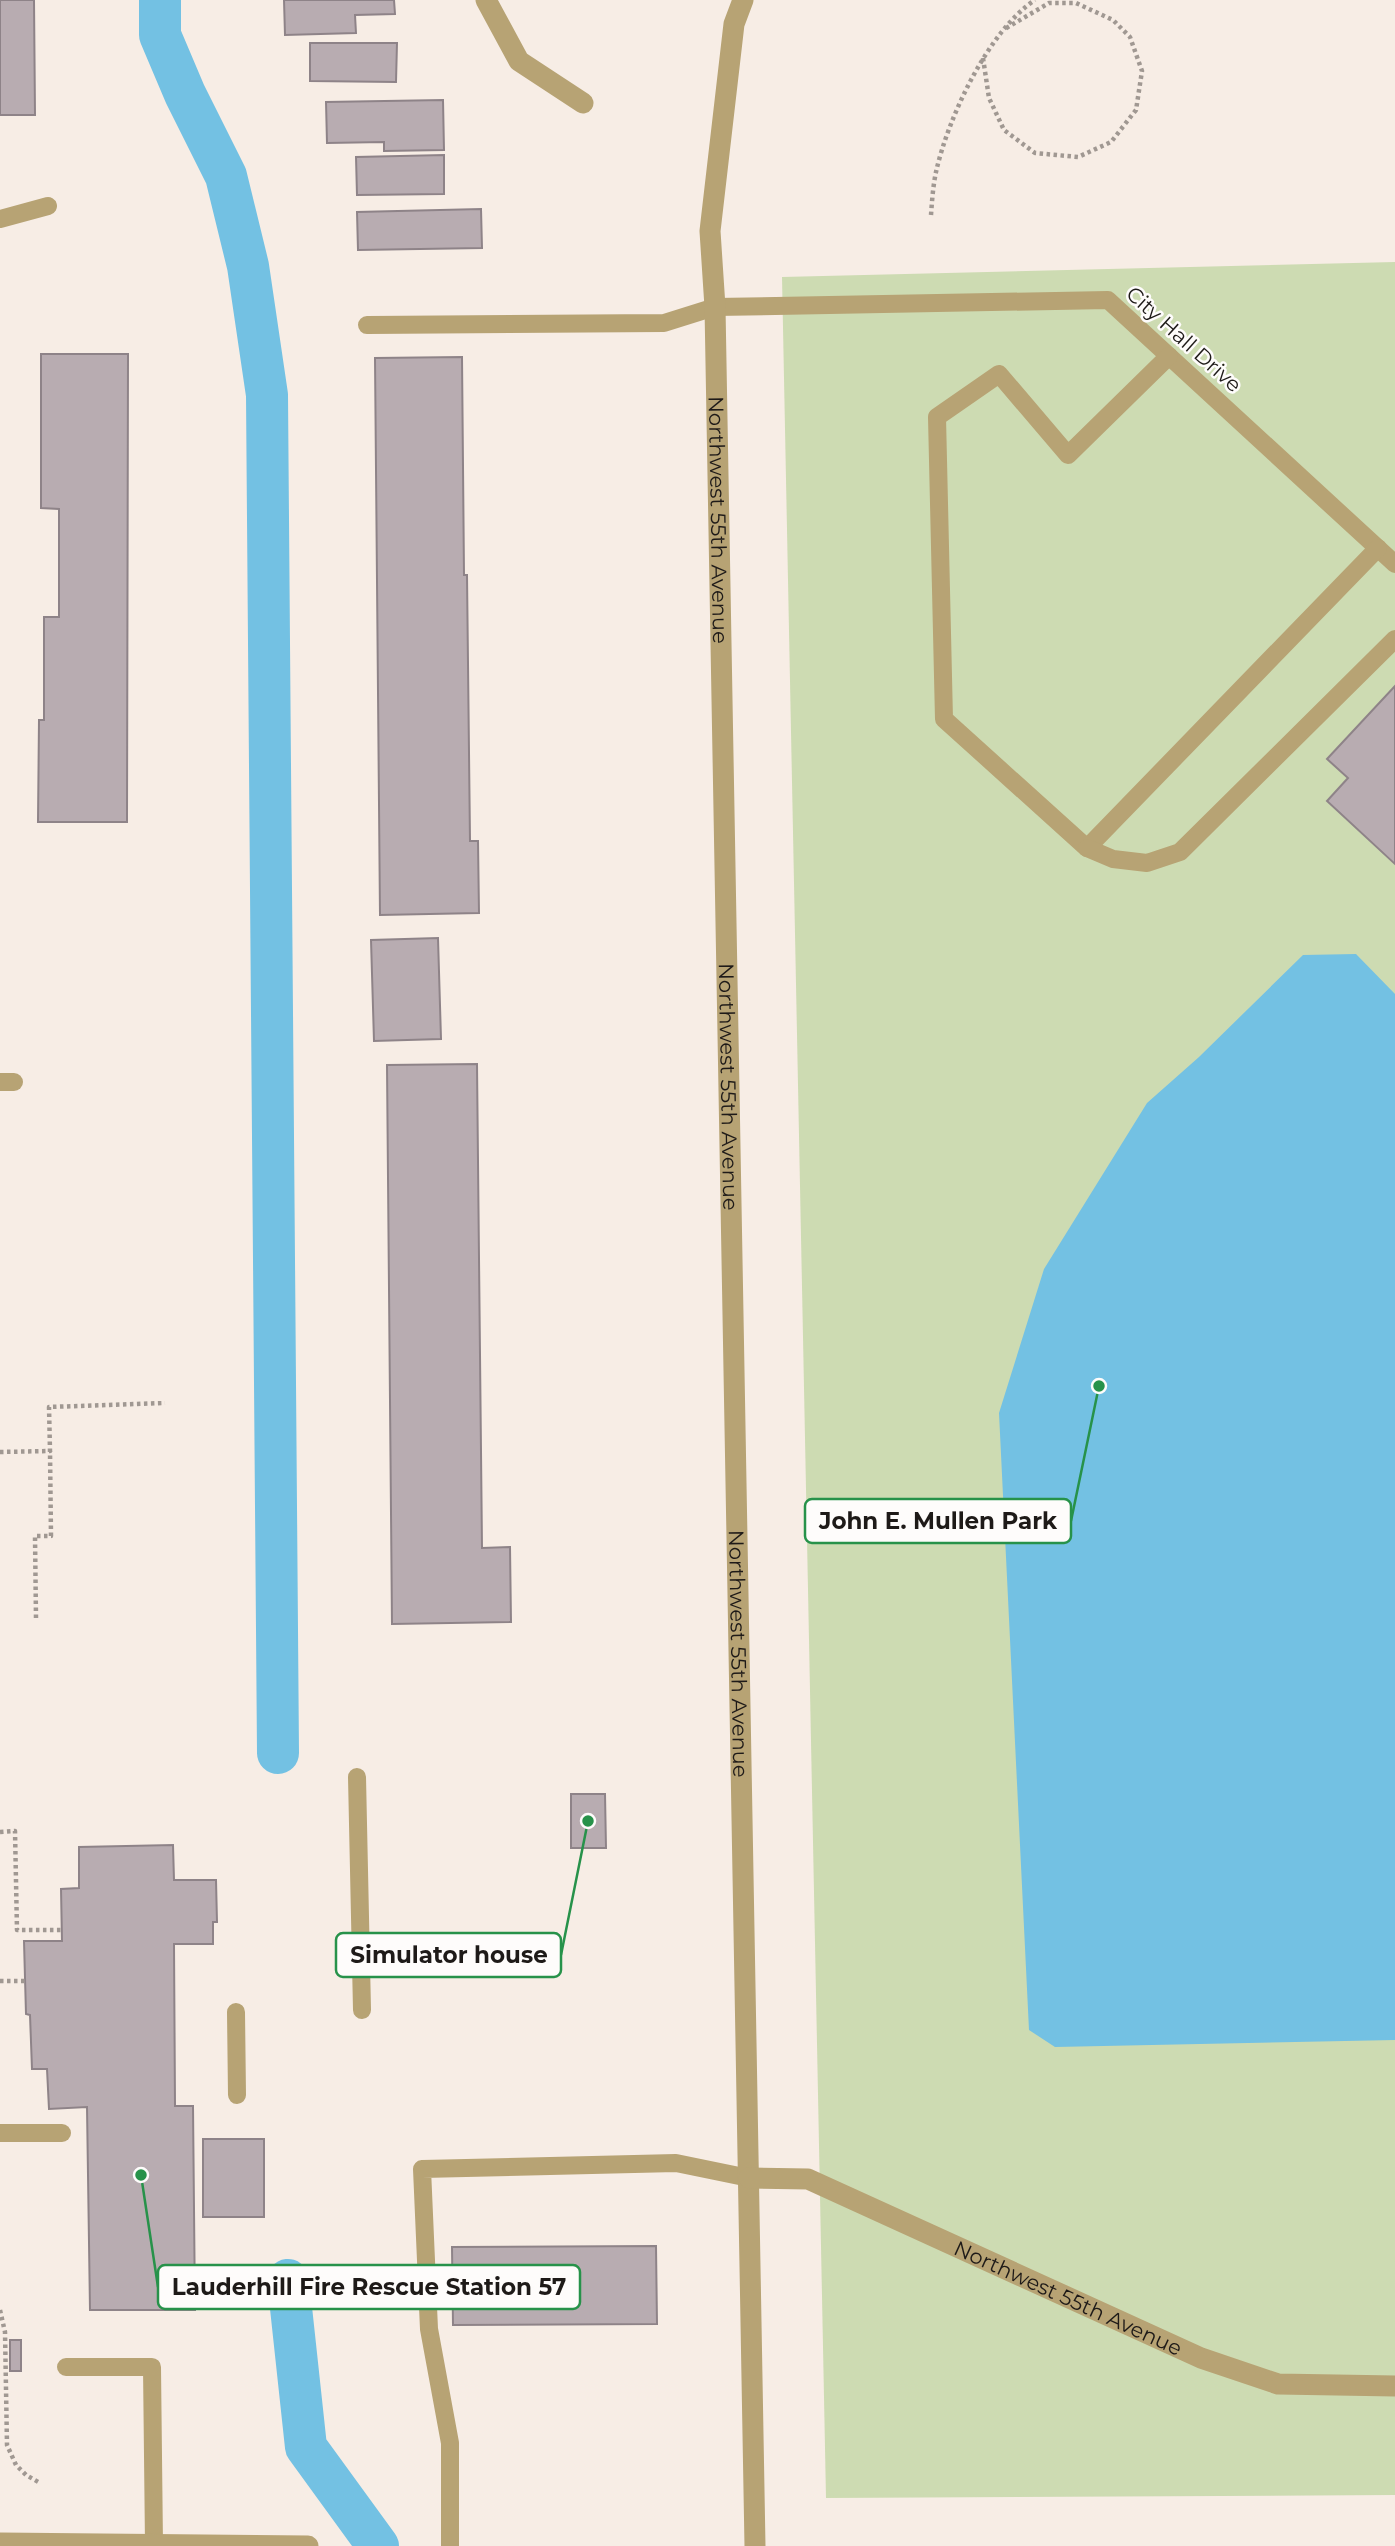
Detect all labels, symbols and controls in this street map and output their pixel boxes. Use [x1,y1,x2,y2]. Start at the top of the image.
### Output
street label: City Hall Drive [1121,281,1247,397]
street label: Northwest 55th Avenue [704,396,734,644]
street label: Northwest 55th Avenue [714,963,744,1211]
callout: John E. Mullen Park [805,1499,1071,1543]
text: John E. Mullen Park [818,1507,1058,1535]
street label: Northwest 55th Avenue [724,1529,754,1778]
callout: Simulator house [336,1933,561,1977]
text: Simulator house [350,1941,548,1969]
street label: Northwest 55th Avenue [950,2235,1186,2360]
callout: Lauderhill Fire Rescue Station 57 [158,2265,580,2309]
text: Lauderhill Fire Rescue Station 57 [172,2273,566,2301]

